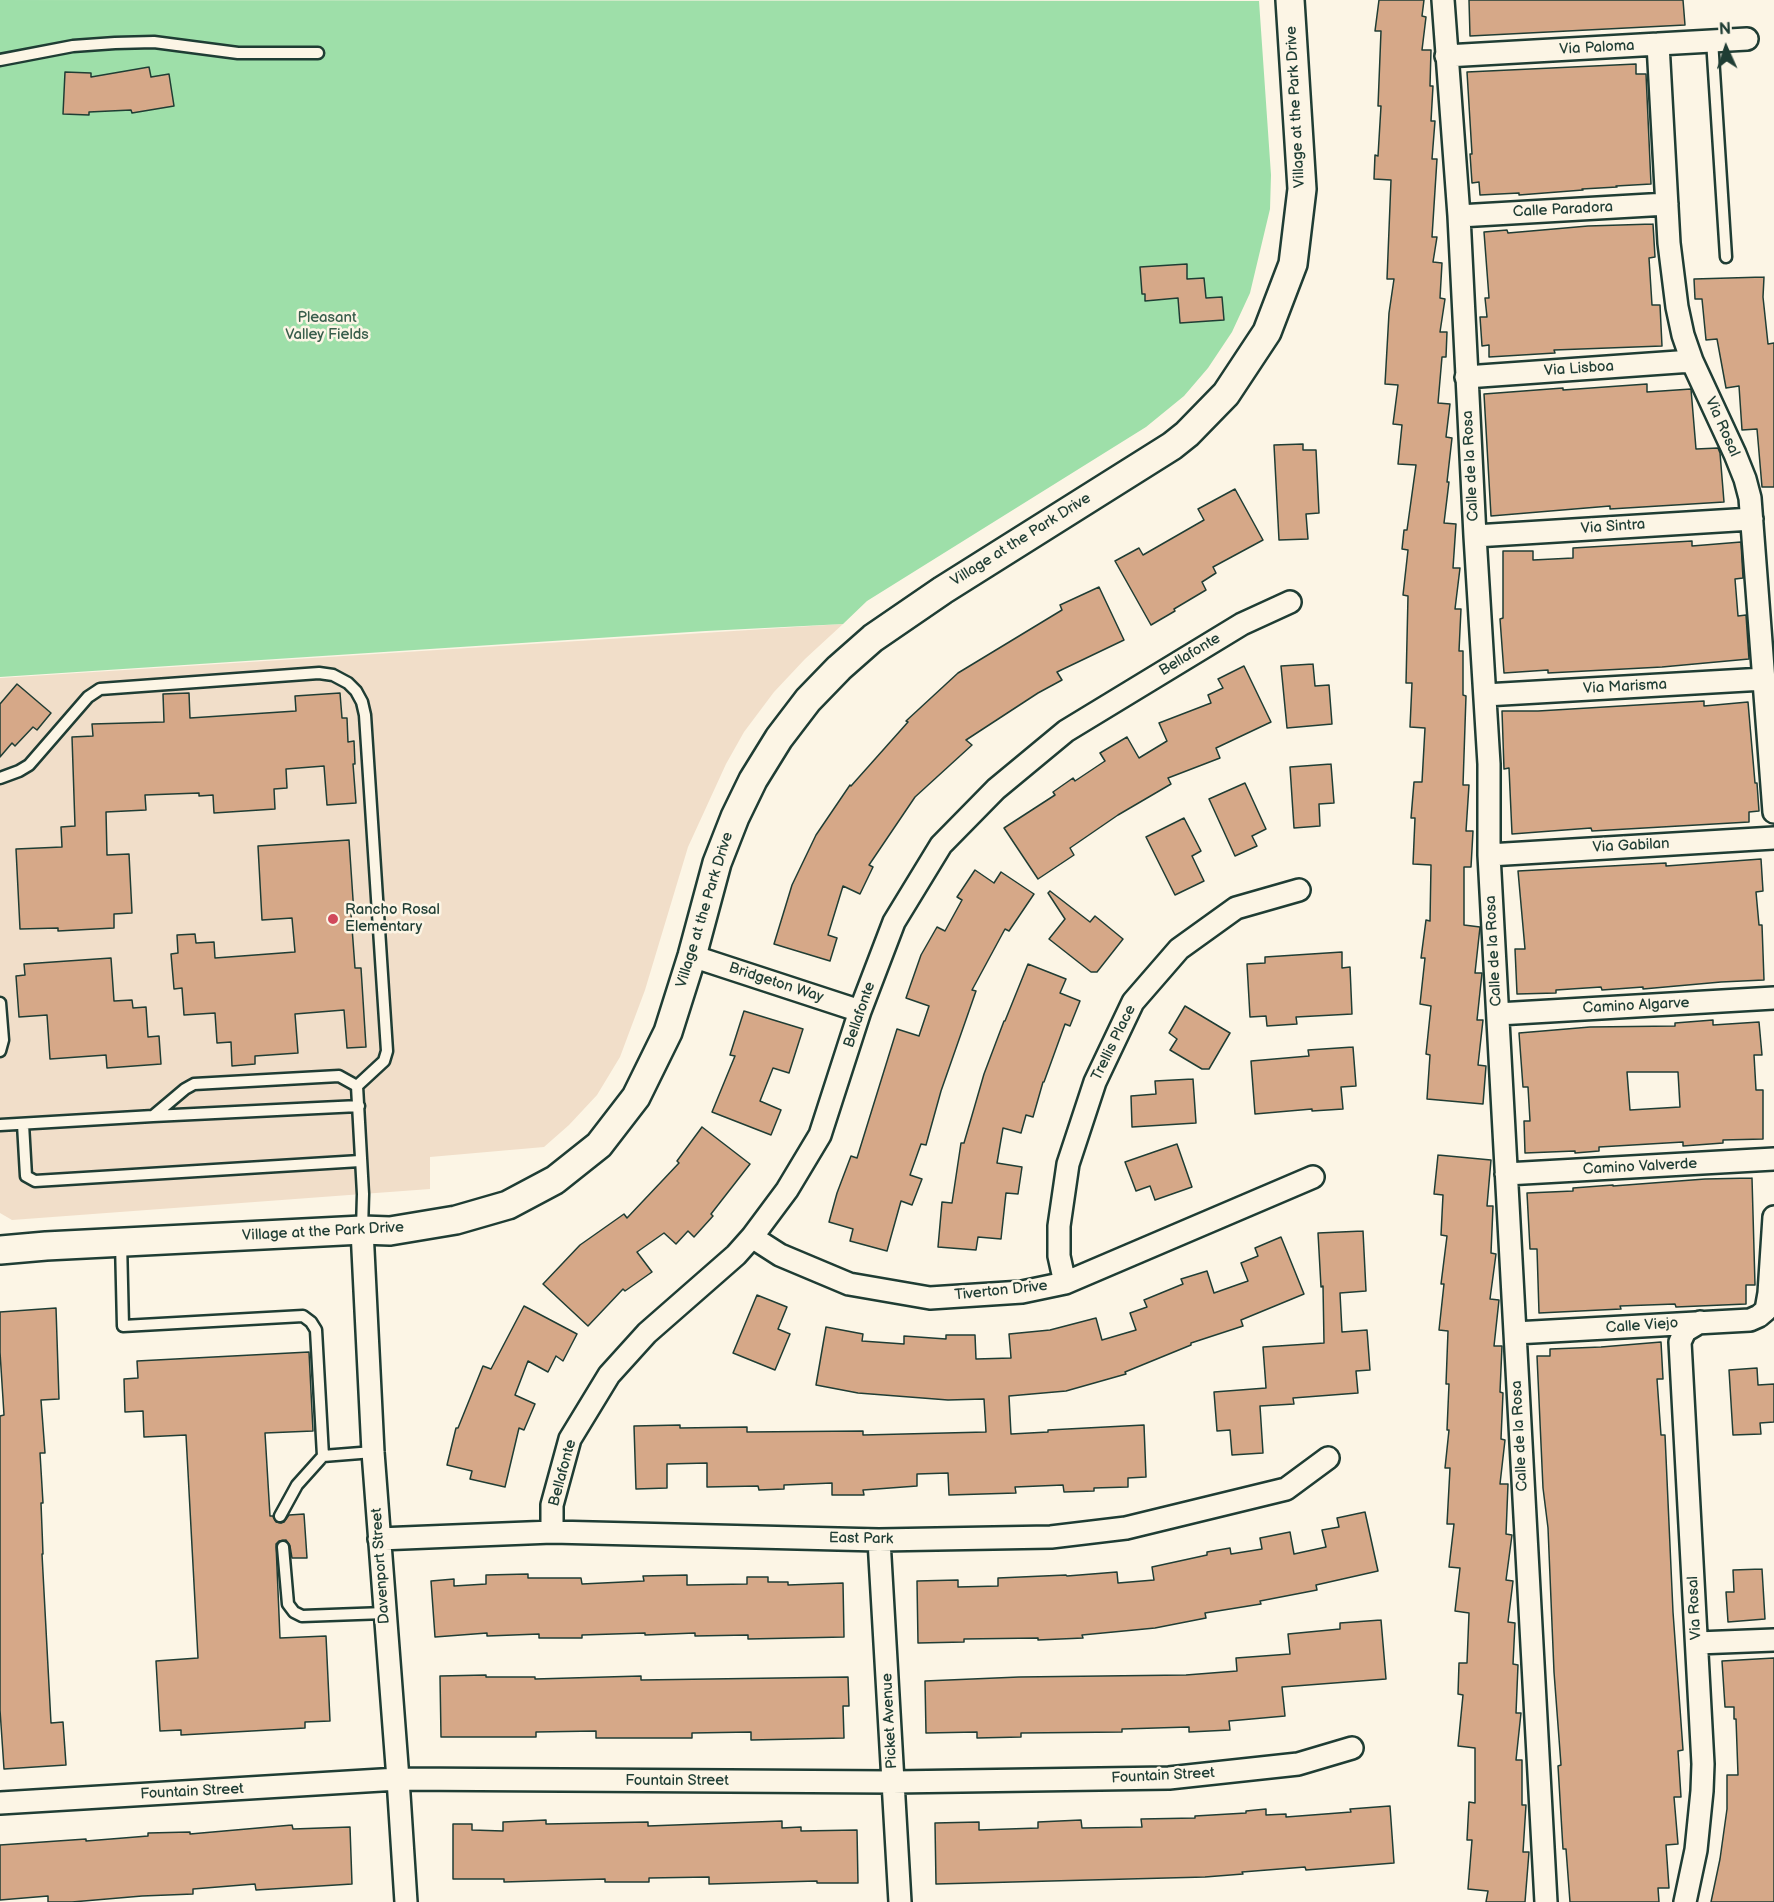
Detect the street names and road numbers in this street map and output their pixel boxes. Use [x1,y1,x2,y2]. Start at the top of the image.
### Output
street label: Village at the Park Drive [1283,26,1309,188]
street label: Via Paloma [1559,37,1635,59]
street label: Calle Paradora [1512,198,1614,222]
street label: Via Lisboa [1543,358,1615,380]
street label: Via Rosal [1701,394,1743,460]
street label: Calle de la Rosa [1459,410,1483,522]
street label: Village at the Park Drive [948,489,1094,591]
street label: Via Sintra [1580,516,1646,538]
street label: Bellafonte [1156,630,1224,680]
street label: Via Marisma [1583,676,1667,698]
street label: Village at the Park Drive [673,830,737,990]
street label: Via Gabilan [1592,835,1670,857]
street label: Calle de la Rosa [1482,895,1506,1007]
street label: Bridgeton Way [726,959,826,1007]
street label: Bellafonte [840,980,880,1050]
street label: Camino Algarve [1582,994,1690,1018]
street label: Trellis Place [1088,1002,1140,1084]
street label: Camino Valverde [1582,1155,1698,1179]
street label: Village at the Park Drive [242,1219,404,1245]
street label: Tiverton Drive [954,1277,1048,1305]
street label: Calle Viejo [1605,1314,1679,1338]
street label: Calle de la Rosa [1508,1380,1532,1492]
street label: Bellafonte [545,1438,581,1508]
street label: Davenport Street [368,1507,394,1625]
street label: East Park [829,1529,893,1549]
street label: Via Rosal [1684,1576,1706,1640]
street label: Picket Avenue [879,1673,901,1769]
street label: Fountain Street [1111,1764,1215,1788]
street label: Fountain Street [625,1772,729,1790]
street label: Fountain Street [140,1780,244,1804]

